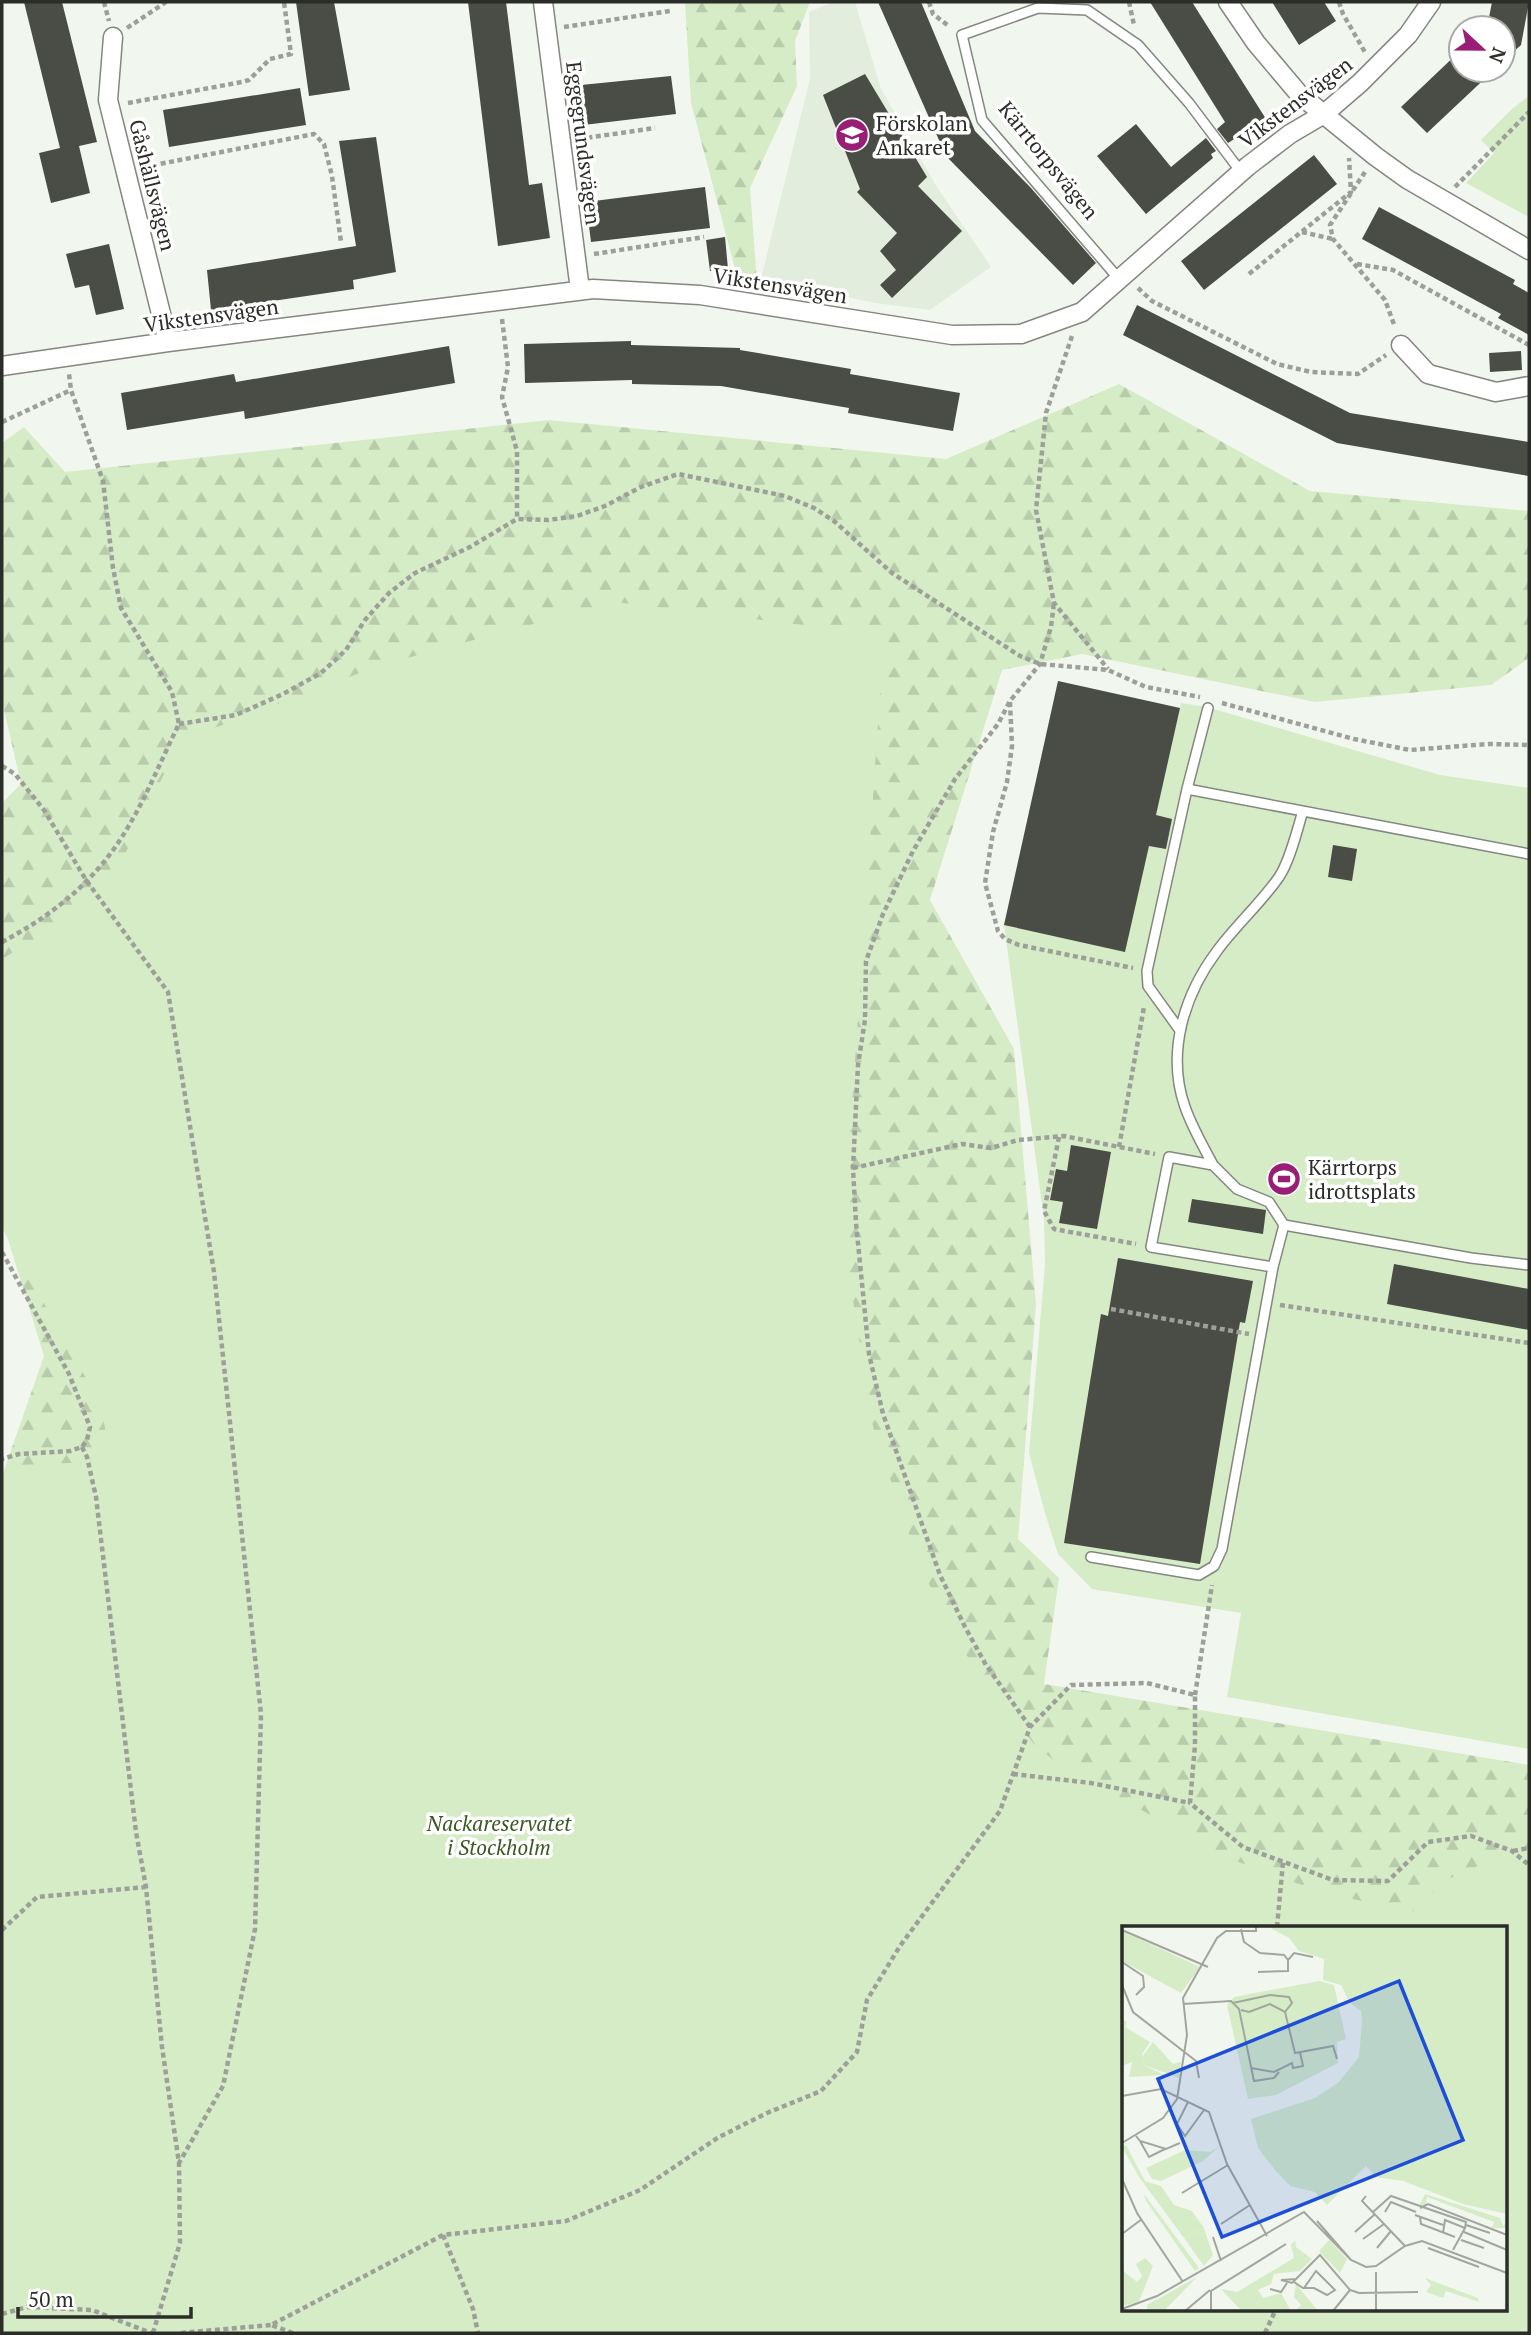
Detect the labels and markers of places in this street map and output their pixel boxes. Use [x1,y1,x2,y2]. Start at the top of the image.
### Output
place label: Förskolan Ankaret [876,109,968,161]
school or university icon: Förskolan Ankaret [833,116,871,154]
place label: Kärrtorps idrottsplats [1308,1153,1416,1205]
sports icon: Kärrtorps idrottsplats [1265,1160,1303,1198]

